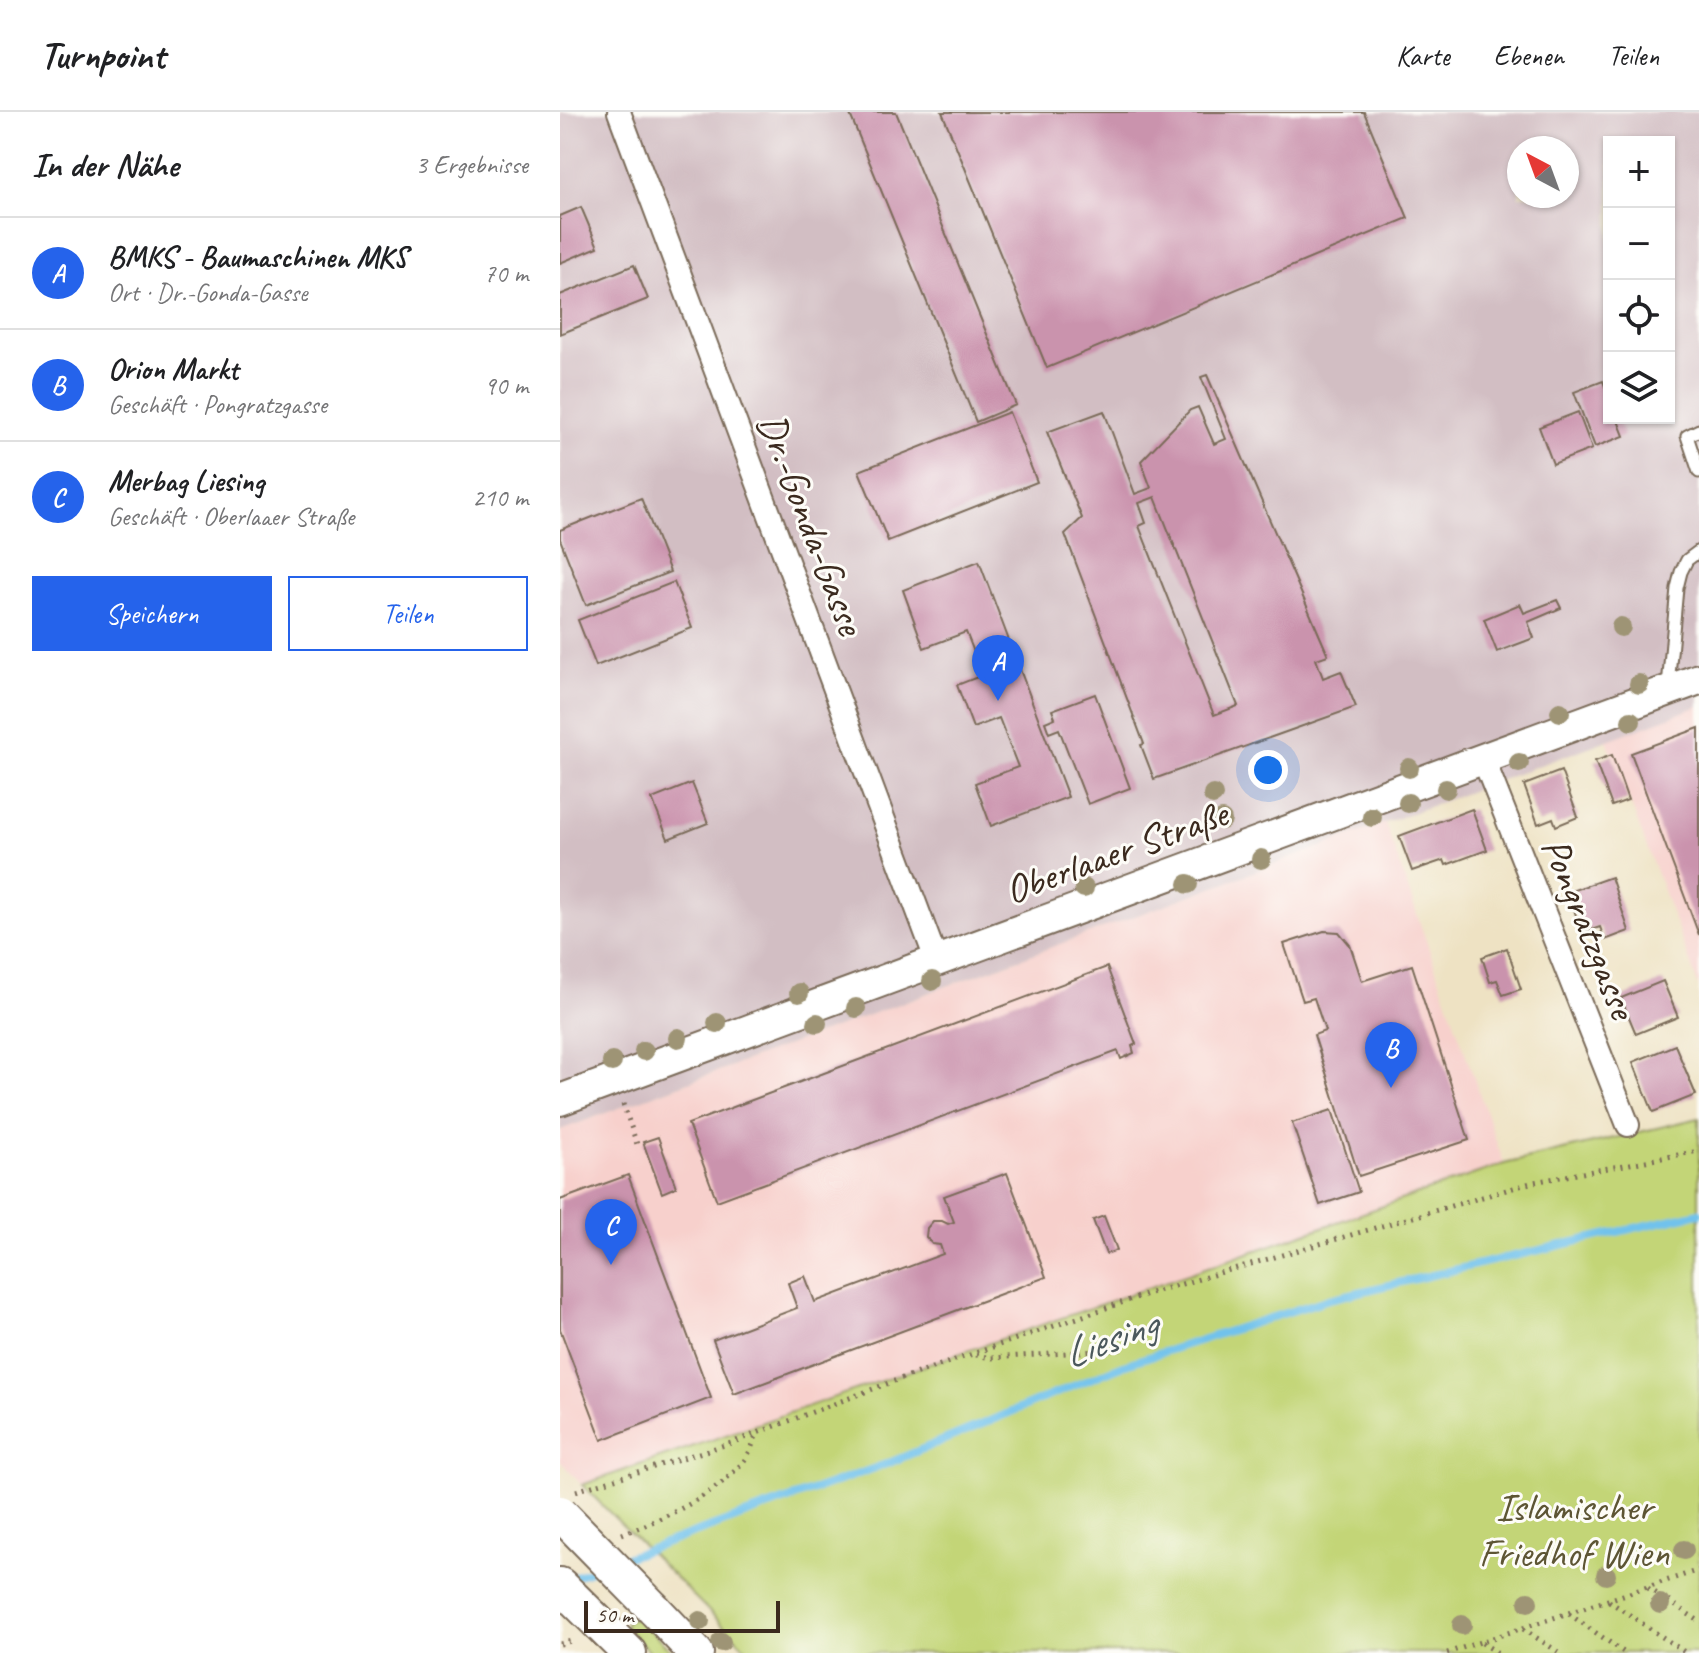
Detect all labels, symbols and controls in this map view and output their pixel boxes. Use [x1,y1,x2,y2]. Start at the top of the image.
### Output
text: Turnpoint [40,32,165,79]
text: Karte [1396,38,1450,73]
text: Ebenen [1494,38,1564,73]
text: Teilen [1608,38,1659,73]
north arrow [1507,136,1579,208]
map controls [1603,136,1675,424]
button: + [1603,136,1675,208]
text: In der Nähe [32,143,178,186]
text: 3 Ergebnisse [415,148,528,181]
button: − [1603,208,1675,280]
text: BMKS - Baumaschinen MKS [108,238,407,276]
text: A [51,257,65,290]
text: 70 m [484,257,528,290]
text: Ort · Dr.-Gonda-Gasse [108,276,307,309]
button: locate [1603,280,1675,352]
text: Orion Markt [108,350,238,388]
button: layers [1603,352,1675,424]
text: B [51,369,65,402]
text: 90 m [484,369,528,402]
text: Geschäft · Pongratzgasse [108,388,327,421]
street label: Dr.-Gonda-Gasse [746,406,877,644]
text: Merbag Liesing [108,462,264,500]
text: C [52,481,64,514]
text: 210 m [472,481,528,514]
text: Geschäft · Oberlaaer Straße [108,500,354,533]
button: Speichern [32,576,272,651]
button: Teilen [288,576,528,651]
pin: A [972,635,1024,701]
your location [1248,750,1288,790]
street label: Oberlaaer Straße [998,788,1237,915]
street label: Pongratzgasse [1530,830,1649,1029]
pin: B [1365,1022,1417,1088]
pin: C [585,1199,637,1265]
water label: Liesing [1056,1296,1169,1380]
park label: Islamischer Friedhof Wien [1479,1482,1670,1578]
scale bar [584,1597,780,1633]
text: 50 m [596,1601,633,1629]

